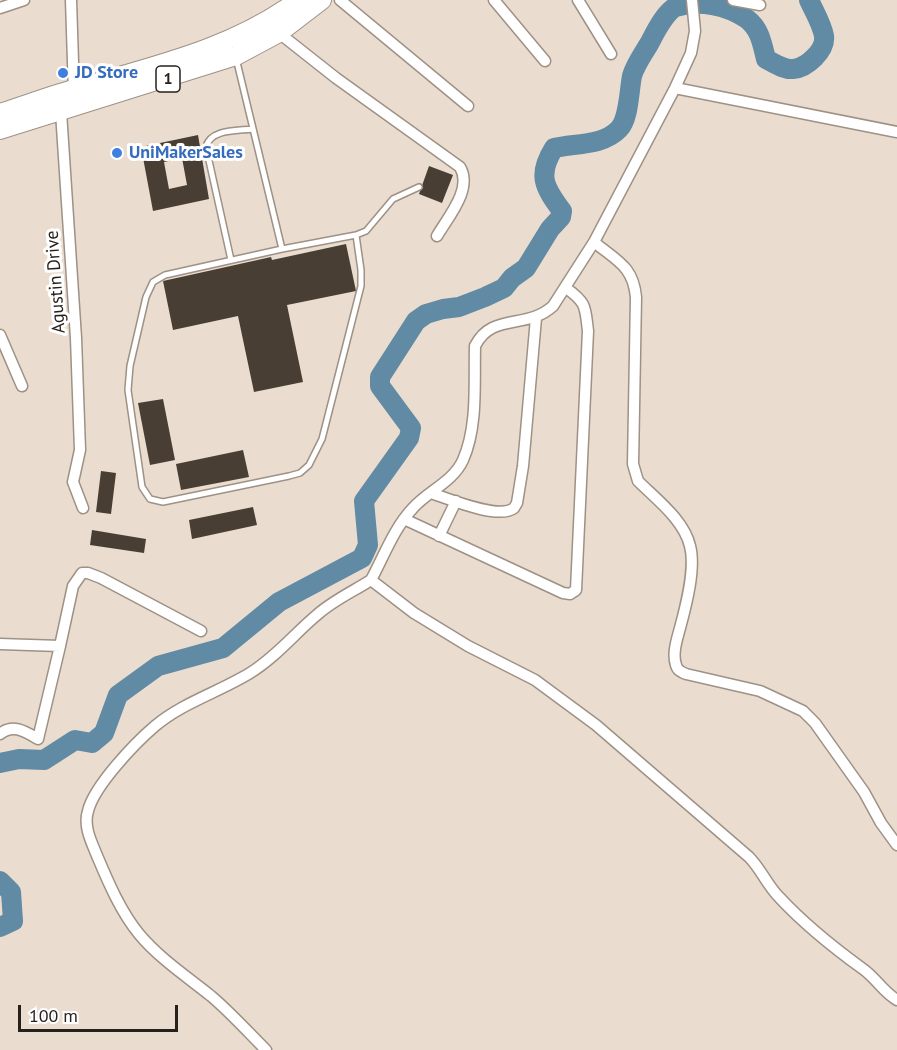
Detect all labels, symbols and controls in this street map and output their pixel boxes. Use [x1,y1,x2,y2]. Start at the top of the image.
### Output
place label: JD Store [75,62,138,84]
marker: JD Store [56,66,70,80]
road number: 1 [156,66,180,92]
place label: UniMakerSales [129,142,243,164]
marker: UniMakerSales [110,146,124,160]
street label: Agustin Drive [42,230,70,334]
scale bar [21,993,182,1031]
text: 100 m [29,1004,78,1027]

